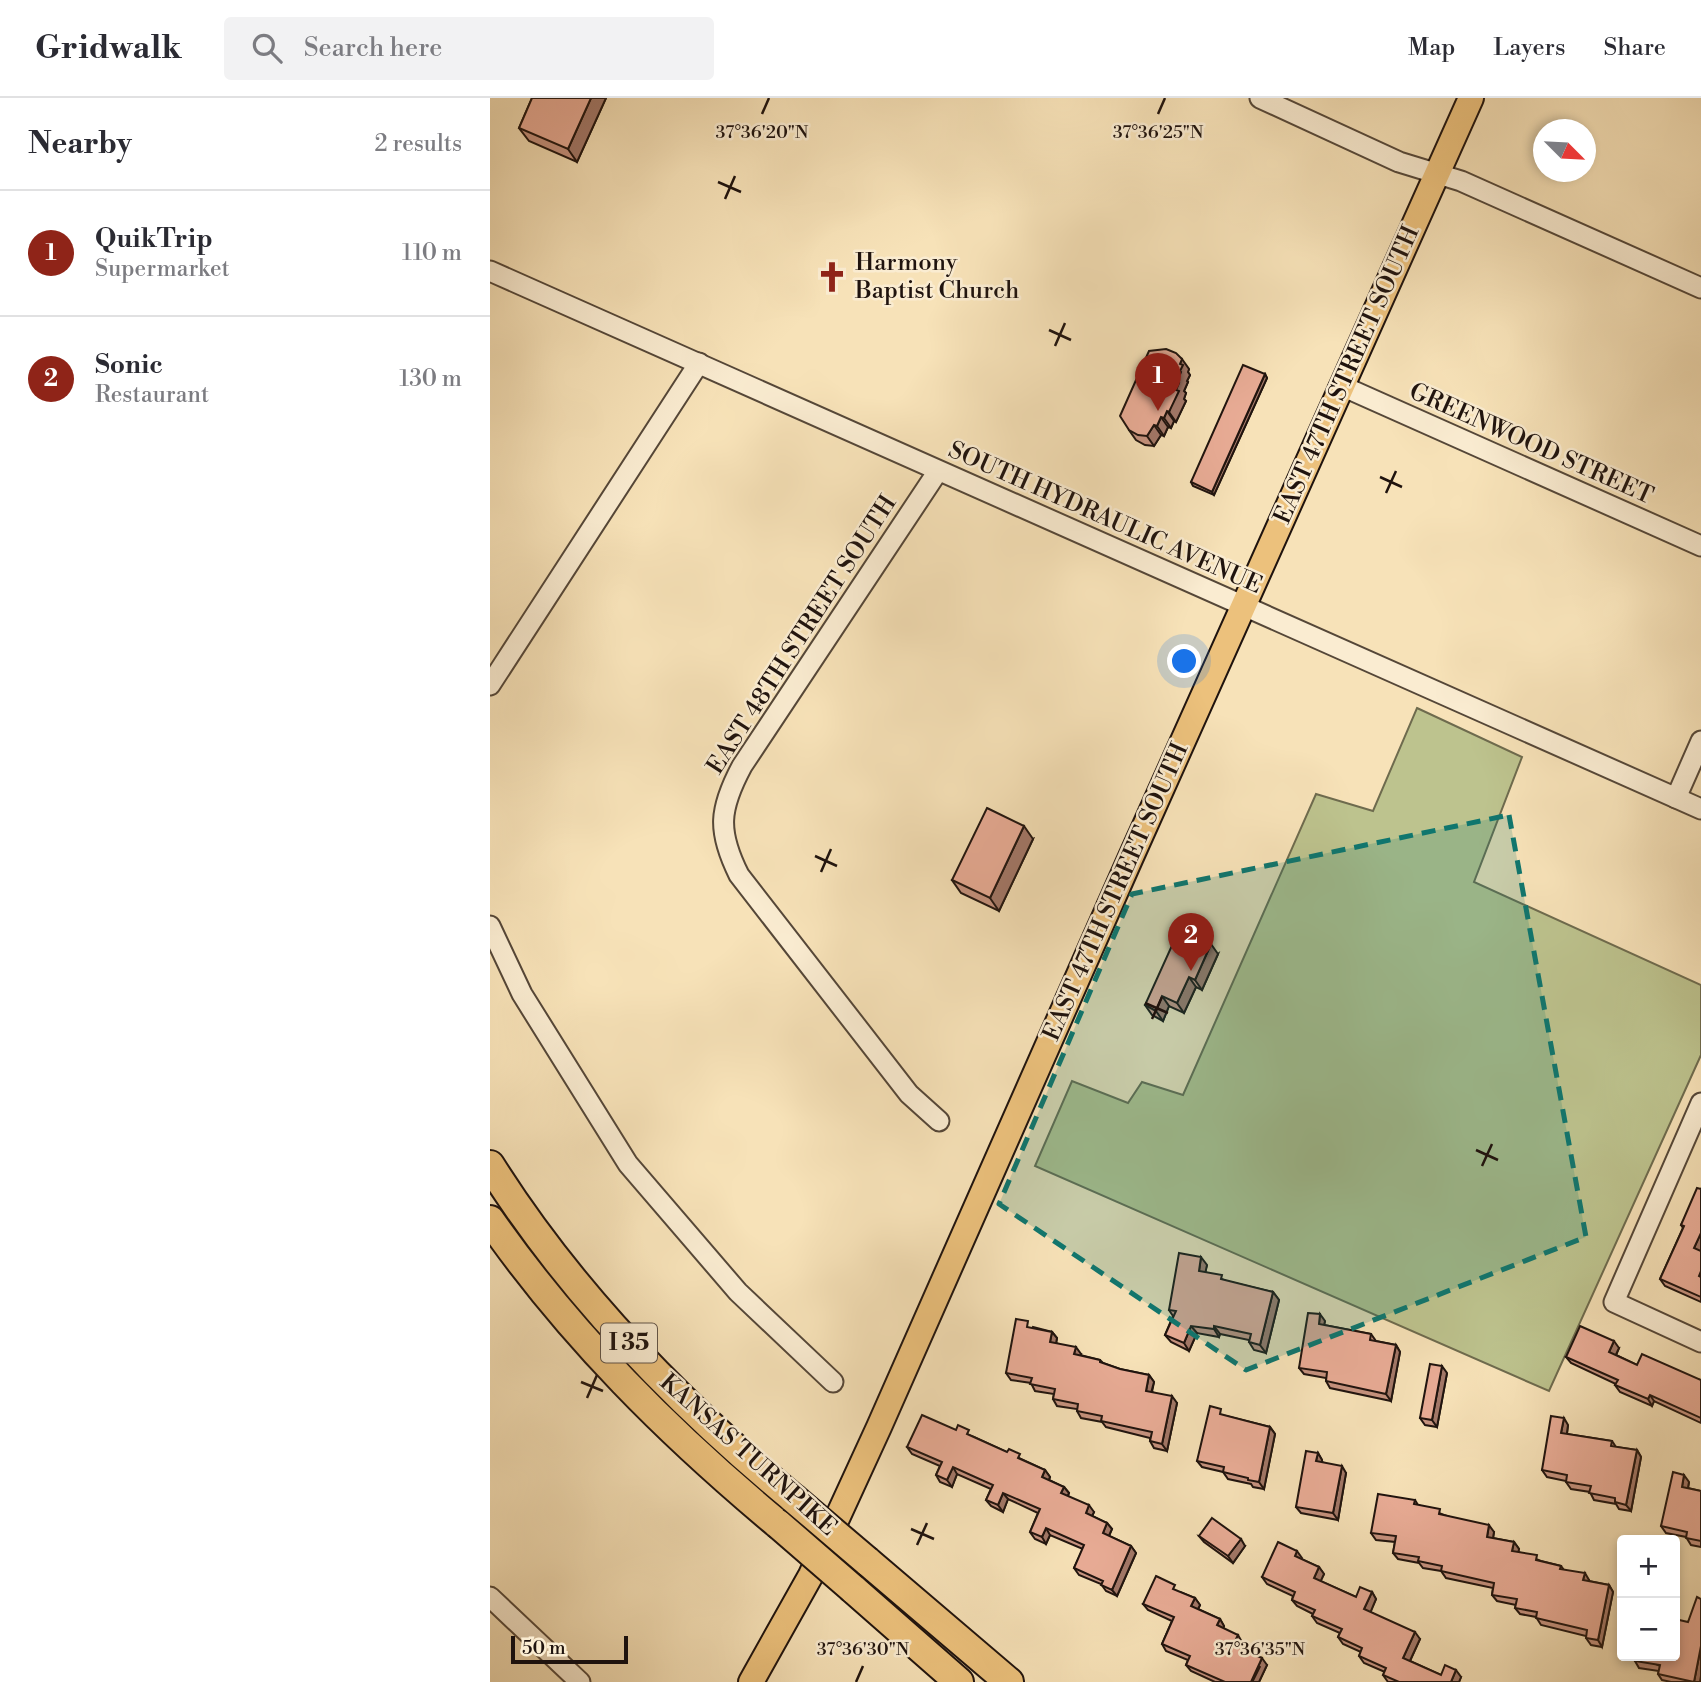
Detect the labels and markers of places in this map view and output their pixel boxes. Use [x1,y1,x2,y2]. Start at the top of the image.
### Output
place label: Harmony Baptist Church [854,248,1019,306]
church icon: Harmony Baptist Church [815,260,849,294]
pin: 1 [1135,353,1181,411]
pin: 2 [1168,913,1214,971]

